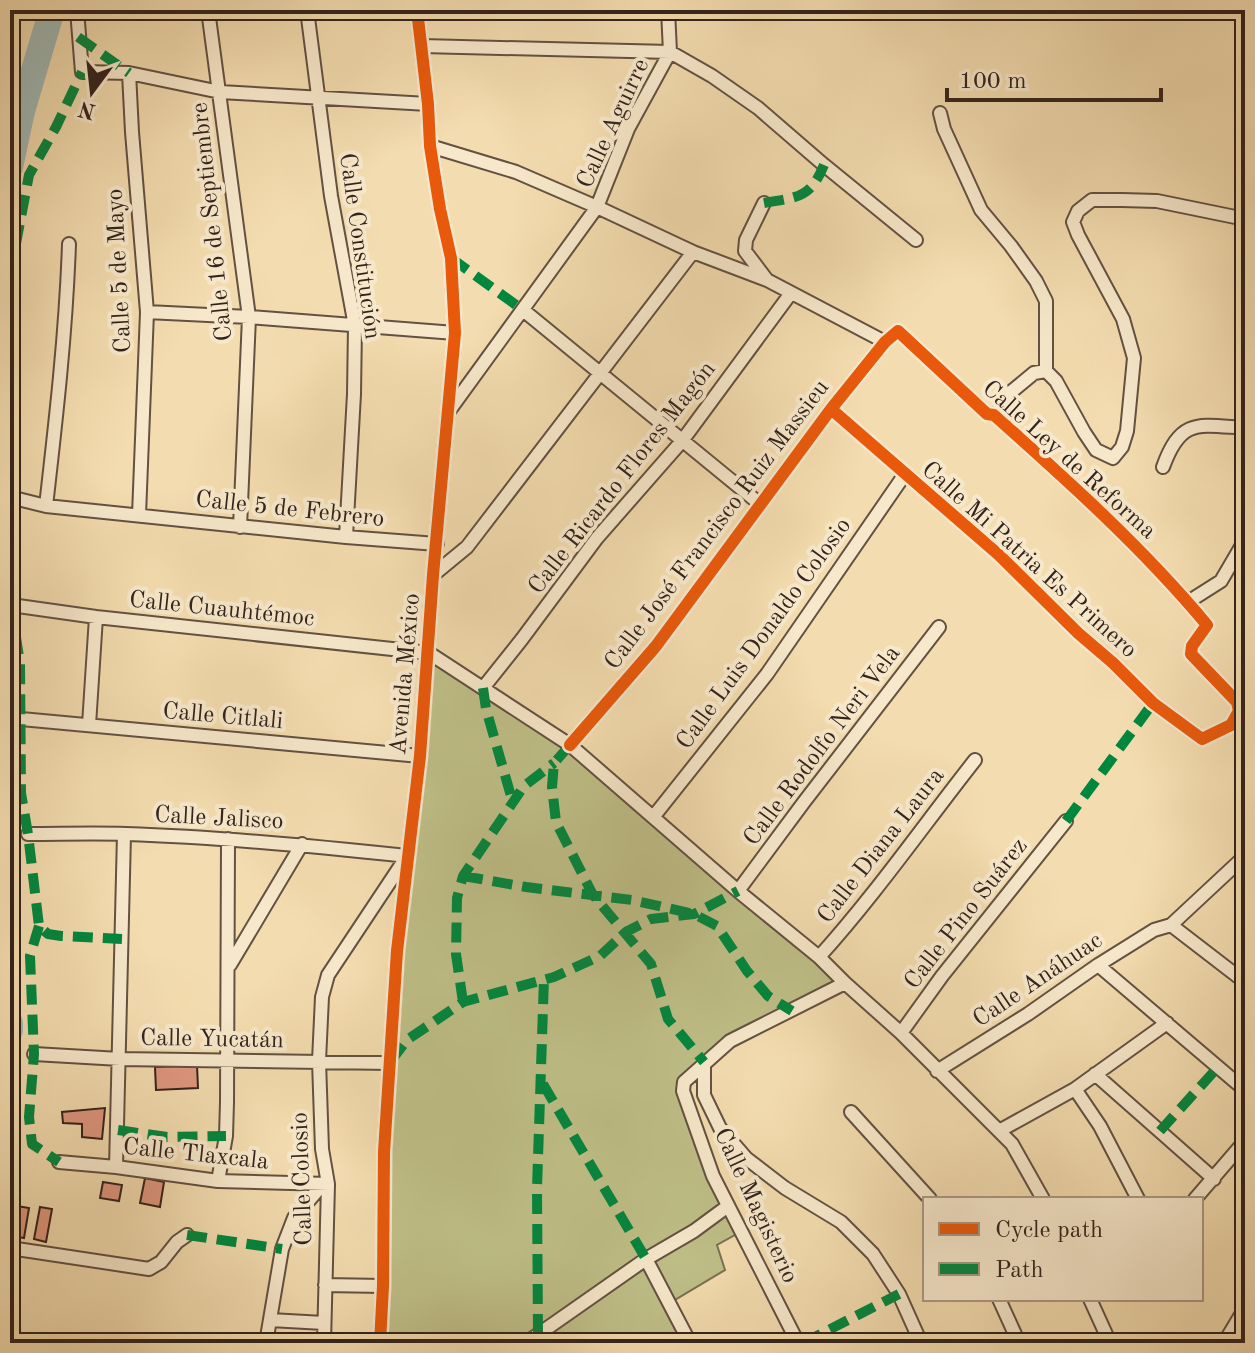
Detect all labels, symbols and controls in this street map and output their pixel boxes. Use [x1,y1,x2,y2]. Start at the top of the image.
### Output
north arrow [52,52,132,132]
scale bar [947,52,1161,102]
street label: Calle Aguirre [573,55,654,192]
text: 100 m [959,70,1027,94]
text: N [76,97,98,122]
street label: Calle 16 de Septiembre [189,101,237,342]
street label: Calle Constitución [334,152,384,341]
street label: Calle 5 de Mayo [104,188,136,354]
street label: Calle Ricardo Flores Magón [524,357,721,599]
street label: Calle José Francisco Ruiz Massieu [601,376,834,675]
street label: Calle Ley de Reforma [977,377,1160,545]
street label: Calle Mi Patria Es Primero [916,458,1141,663]
street label: Calle 5 de Febrero [194,488,386,532]
street label: Calle Luis Donaldo Colosio [673,514,856,754]
street label: Calle Cuauhtémoc [128,588,316,632]
street label: Avenida México [387,592,425,756]
street label: Calle Rodolfo Neri Vela [740,642,905,851]
street label: Calle Citlali [162,700,284,734]
street label: Calle Diana Laura [814,764,950,928]
street label: Calle Jalisco [154,804,284,834]
street label: Calle Pino Suárez [900,834,1033,994]
street label: Calle Anáhuac [969,929,1107,1033]
street label: Calle Yucatán [140,1027,284,1053]
street label: Calle Colosio [289,1112,317,1246]
street label: Calle Magisterio [709,1125,802,1287]
street label: Calle Tlaxcala [122,1135,270,1175]
legend [923,1197,1203,1301]
text: Cycle path [995,1219,1103,1243]
text: Path [995,1259,1044,1283]

